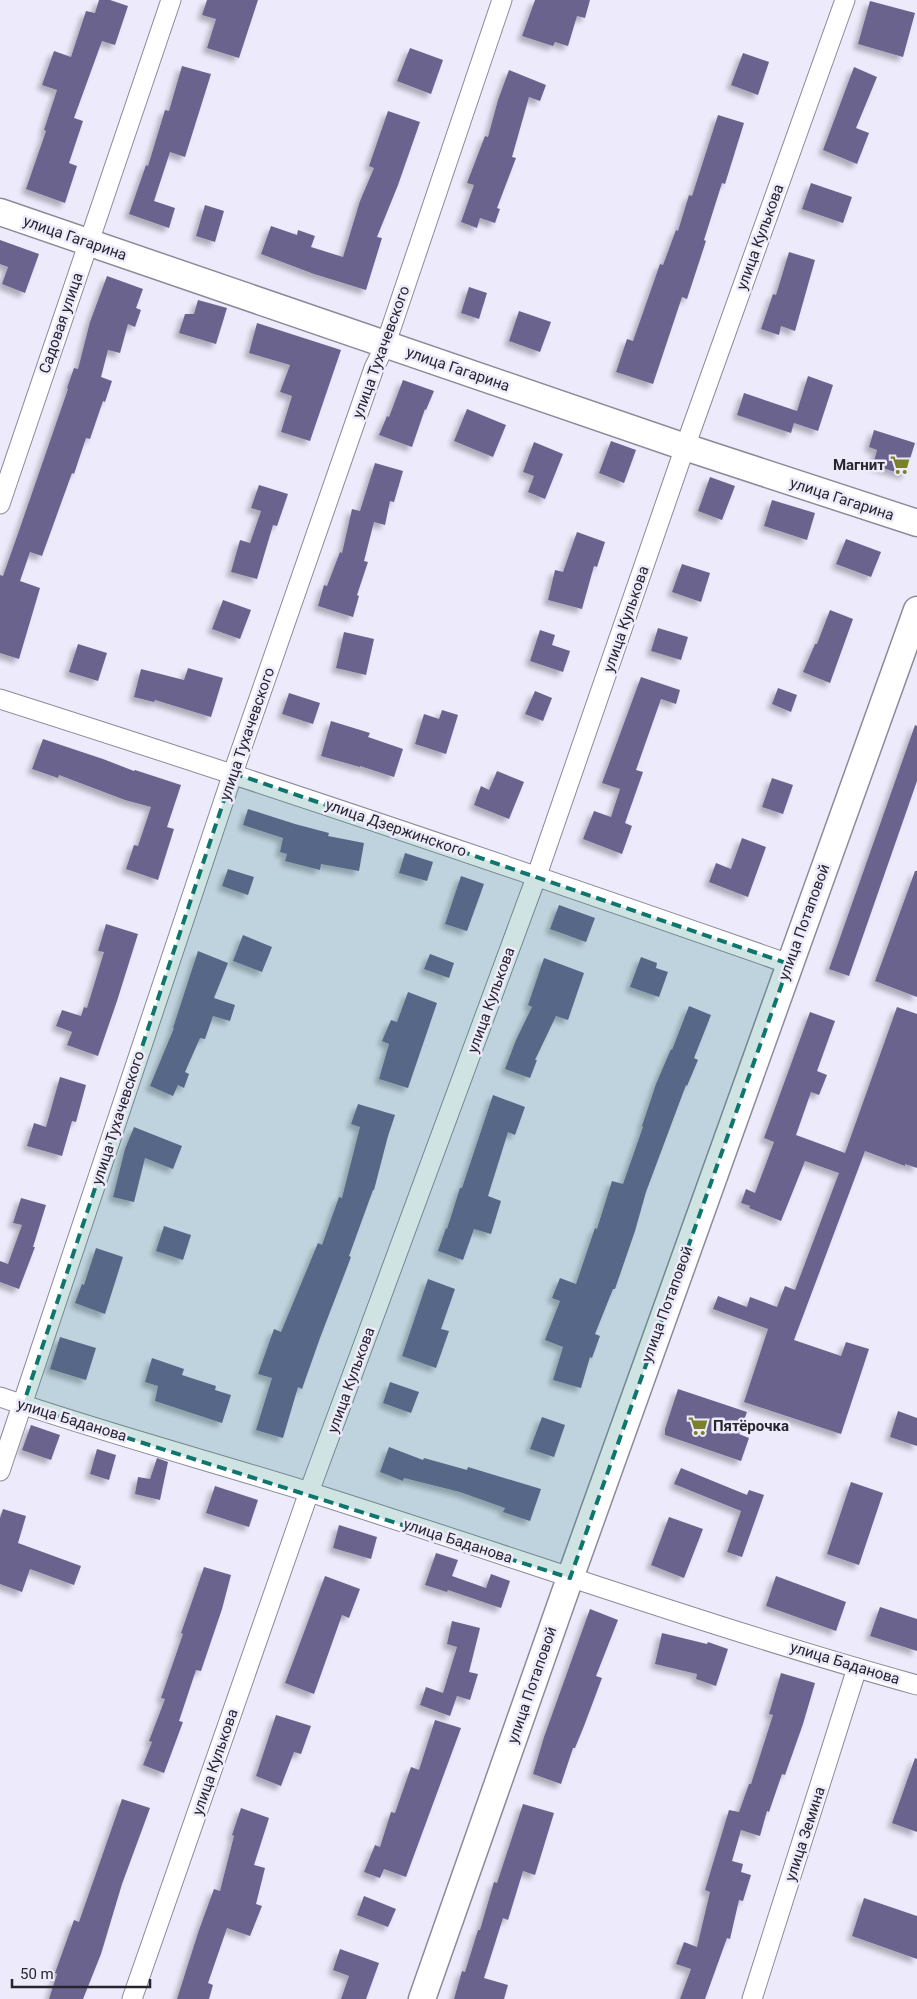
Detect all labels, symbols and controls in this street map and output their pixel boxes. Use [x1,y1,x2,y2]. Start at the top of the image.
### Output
street label: улица Кулькова [733,182,787,292]
street label: улица Гагарина [21,212,129,264]
street label: Садовая улица [35,270,87,376]
street label: улица Тухачевского [349,283,413,421]
street label: улица Гагарина [404,343,512,395]
supermarket icon: Магнит [889,454,911,476]
place label: Магнит [833,456,885,474]
street label: улица Гагарина [788,474,896,524]
street label: улица Кулькова [599,564,653,674]
street label: улица Тухачевского [216,665,278,803]
street label: улица Дзержинского [323,795,469,861]
street label: улица Потаповой [775,861,833,983]
street label: улица Кулькова [464,945,518,1055]
street label: улица Тухачевского [88,1049,148,1187]
street label: улица Потаповой [638,1243,696,1365]
street label: улица Кулькова [324,1325,378,1435]
street label: улица Баданова [15,1395,129,1445]
supermarket icon: Пятёрочка [687,1415,709,1437]
place label: Пятёрочка [713,1417,789,1435]
street label: улица Баданова [401,1515,515,1567]
street label: улица Потаповой [504,1624,560,1746]
street label: улица Баданова [788,1638,902,1688]
street label: улица Кулькова [188,1707,242,1817]
street label: улица Земина [781,1784,829,1884]
scale bar [12,1956,150,1988]
text: 50 m [20,1965,54,1983]

